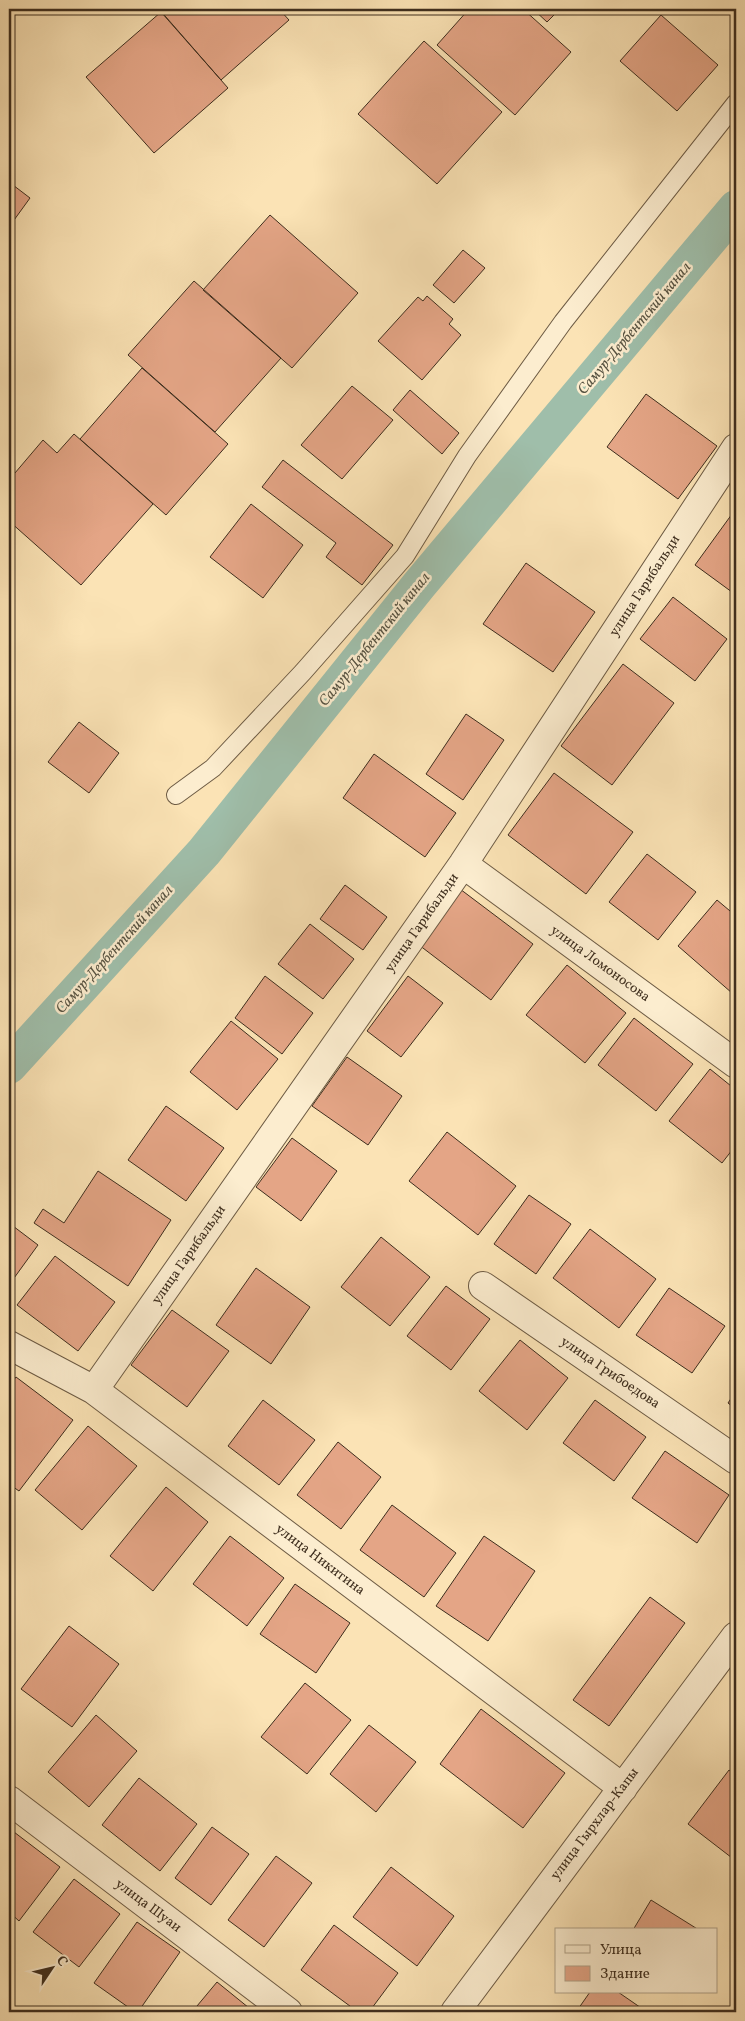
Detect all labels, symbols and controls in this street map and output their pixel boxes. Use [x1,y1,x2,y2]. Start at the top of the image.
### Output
water label: Самур-Дербентский канал [573,258,697,400]
street label: улица Гарибальди [605,531,685,640]
water label: Самур-Дербентский канал [314,569,436,711]
street label: улица Гарибальди [381,869,464,977]
water label: Самур-Дербентский канал [51,881,179,1019]
street label: улица Ломоносова [546,921,654,1007]
street label: улица Гарибальди [148,1201,231,1309]
street label: улица Грибоедова [556,1333,664,1413]
street label: улица Никитина [271,1520,369,1600]
street label: улица Гырхлар-Капы [546,1764,644,1884]
street label: улица Шуаи [111,1875,185,1938]
legend [555,1928,718,1994]
text: Улица [600,1940,642,1961]
north arrow [28,1944,78,1994]
text: С [51,1952,72,1971]
text: Здание [600,1964,650,1985]

